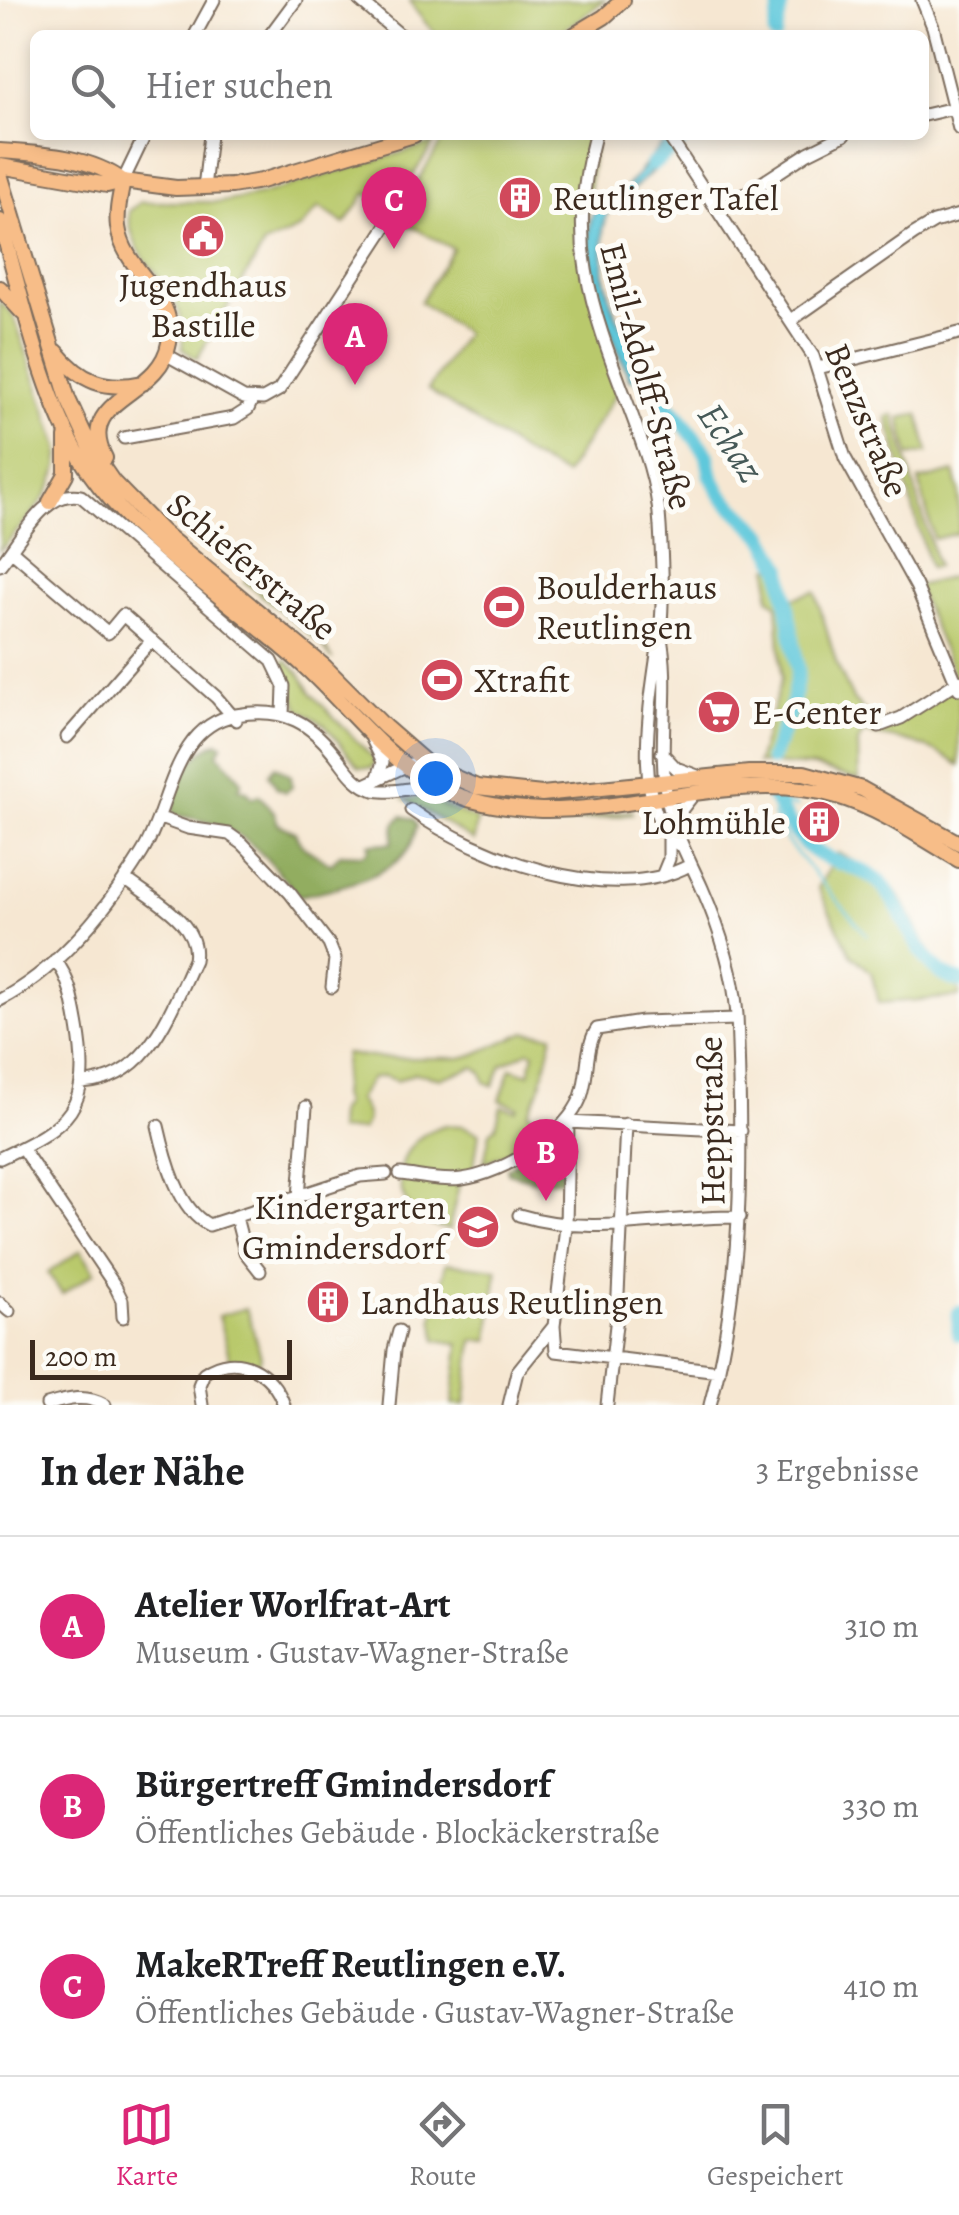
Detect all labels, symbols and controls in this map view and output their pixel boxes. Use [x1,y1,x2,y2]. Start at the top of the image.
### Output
search box [30,30,929,140]
icon: search [65,58,120,113]
text: Hier suchen [145,59,333,111]
pin: C [362,166,426,249]
place label: Reutlinger Tafel [552,174,778,222]
building icon: Reutlinger Tafel [497,175,543,221]
public building icon: Jugendhaus Bastille [180,213,226,259]
street label: Emil-Adolff-Straße [588,237,706,515]
place label: Jugendhaus Bastille [119,261,287,349]
pin: A [322,302,388,385]
street label: Benzstraße [813,336,921,504]
water label: Echaz [686,392,777,492]
street label: Schieferstraße [157,481,347,651]
place label: Boulderhaus Reutlingen [536,563,717,651]
sports icon: Boulderhaus Reutlingen [481,584,527,630]
place label: Xtrafit [474,656,570,704]
sports icon: Xtrafit [419,657,465,703]
place label: E-Center [752,688,882,736]
supermarket icon: E-Center [696,689,742,735]
your location [410,753,461,804]
place label: Lohmühle [641,798,786,846]
building icon: Lohmühle [796,799,842,845]
street label: Heppstraße [686,1036,736,1206]
pin: B [514,1118,578,1201]
place label: Kindergarten Gmindersdorf [242,1183,450,1271]
school or university icon: Kindergarten Gmindersdorf [455,1204,501,1250]
place label: Landhaus Reutlingen [360,1278,663,1326]
building icon: Landhaus Reutlingen [305,1279,351,1325]
scale bar [30,1335,292,1380]
text: 200 m [45,1338,117,1376]
text: In der Nähe [40,1442,245,1499]
text: 3 Ergebnisse [756,1448,919,1492]
text: Atelier Worlfrat-Art [135,1578,451,1630]
text: A [62,1604,83,1648]
text: 310 m [845,1604,919,1648]
text: Museum · Gustav-Wagner-Straße [135,1630,569,1674]
text: Bürgertreff Gmindersdorf [135,1758,551,1810]
text: B [62,1784,83,1828]
text: 330 m [842,1784,919,1828]
text: Öffentliches Gebäude · Blockäckerstraße [135,1810,660,1854]
text: MakeRTreff Reutlingen e.V. [135,1938,566,1990]
text: C [63,1964,82,2008]
text: 410 m [844,1964,919,2008]
text: Öffentliches Gebäude · Gustav-Wagner-Straße [135,1990,734,2034]
tab: Karte [115,2097,178,2195]
tab: Route [409,2097,476,2195]
tab: Gespeichert [707,2097,844,2195]

